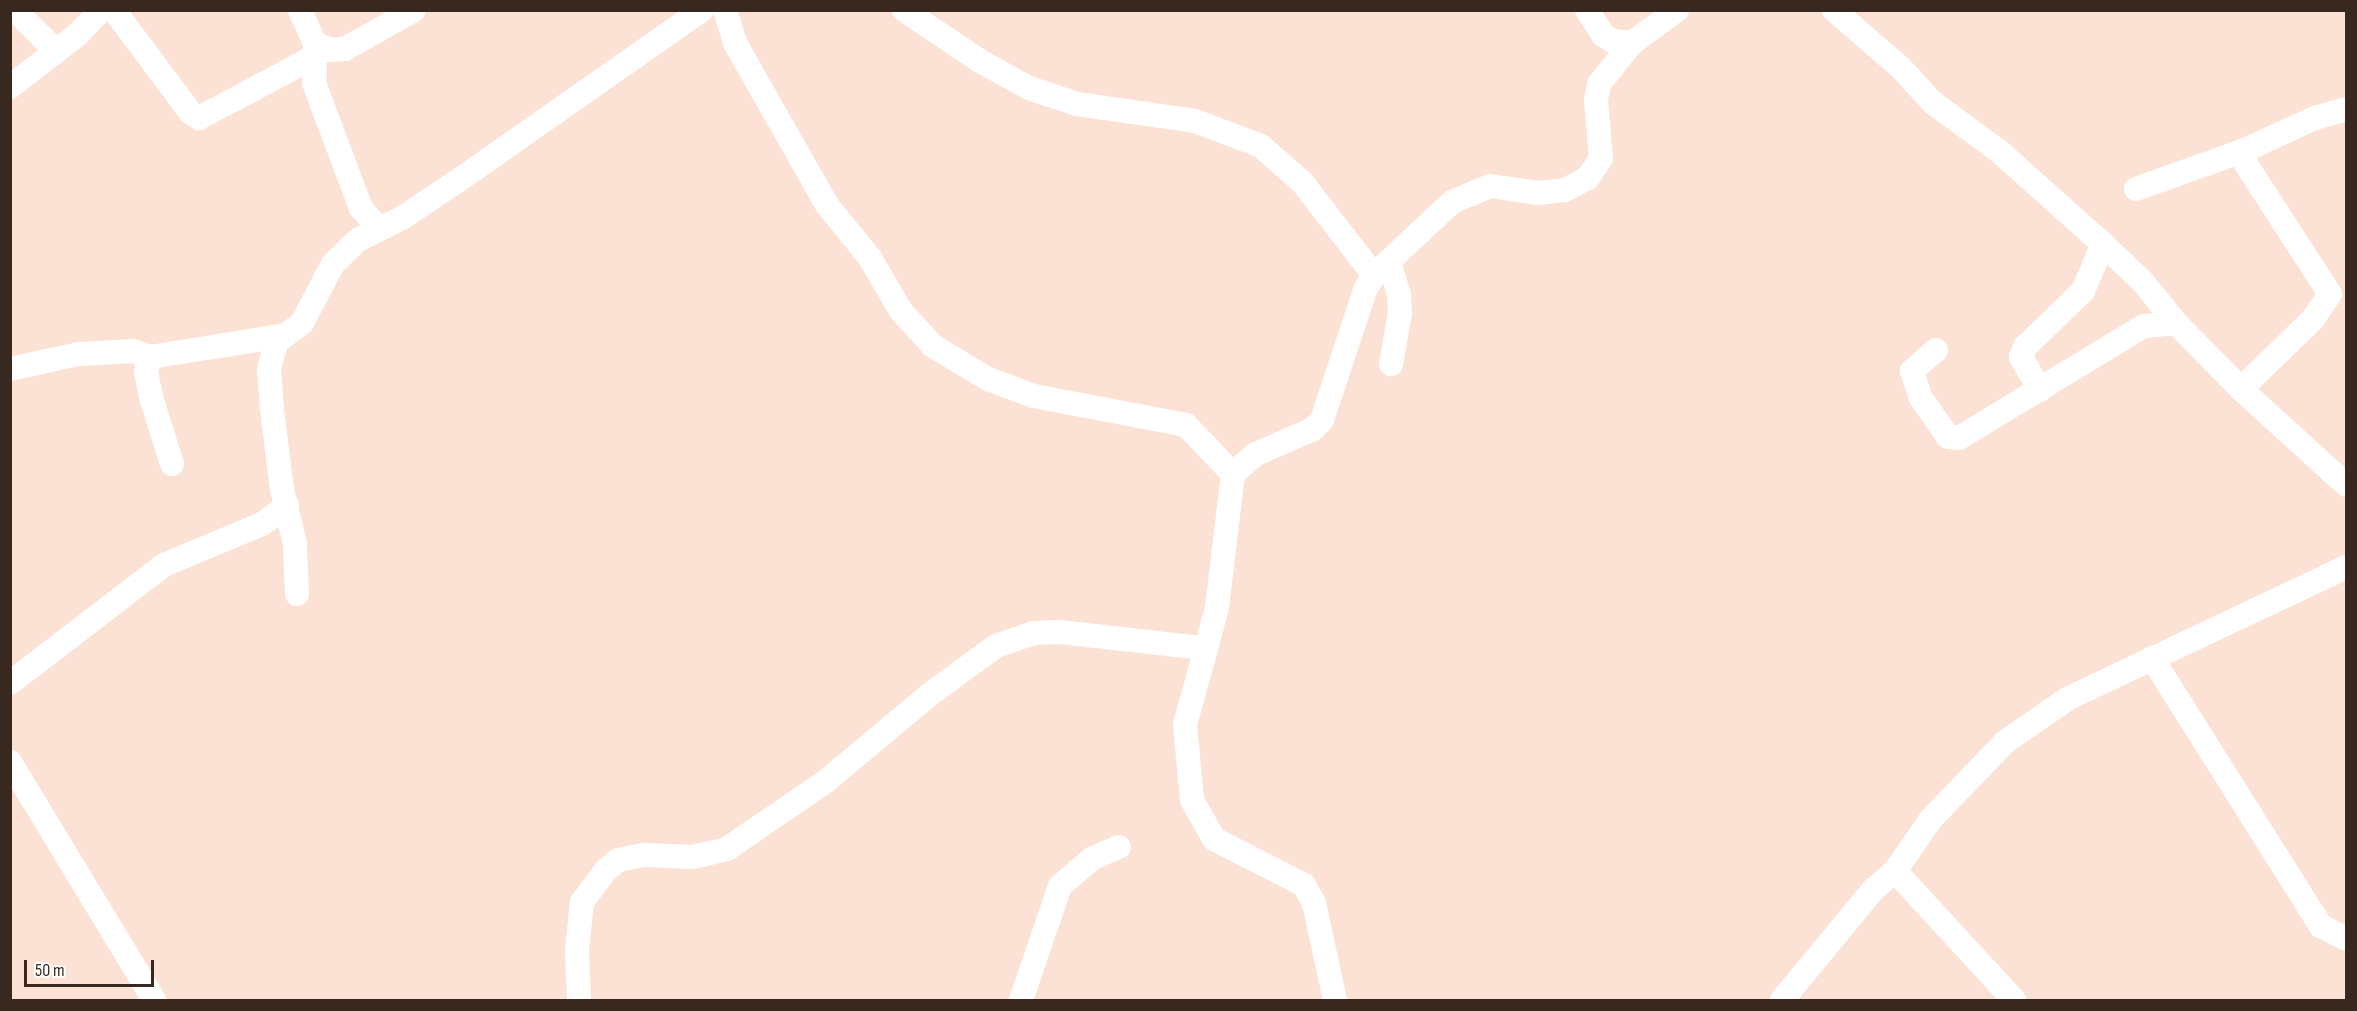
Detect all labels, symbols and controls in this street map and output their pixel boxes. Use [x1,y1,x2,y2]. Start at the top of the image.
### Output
scale bar [27,948,158,986]
text: 50 m [35,960,65,981]

